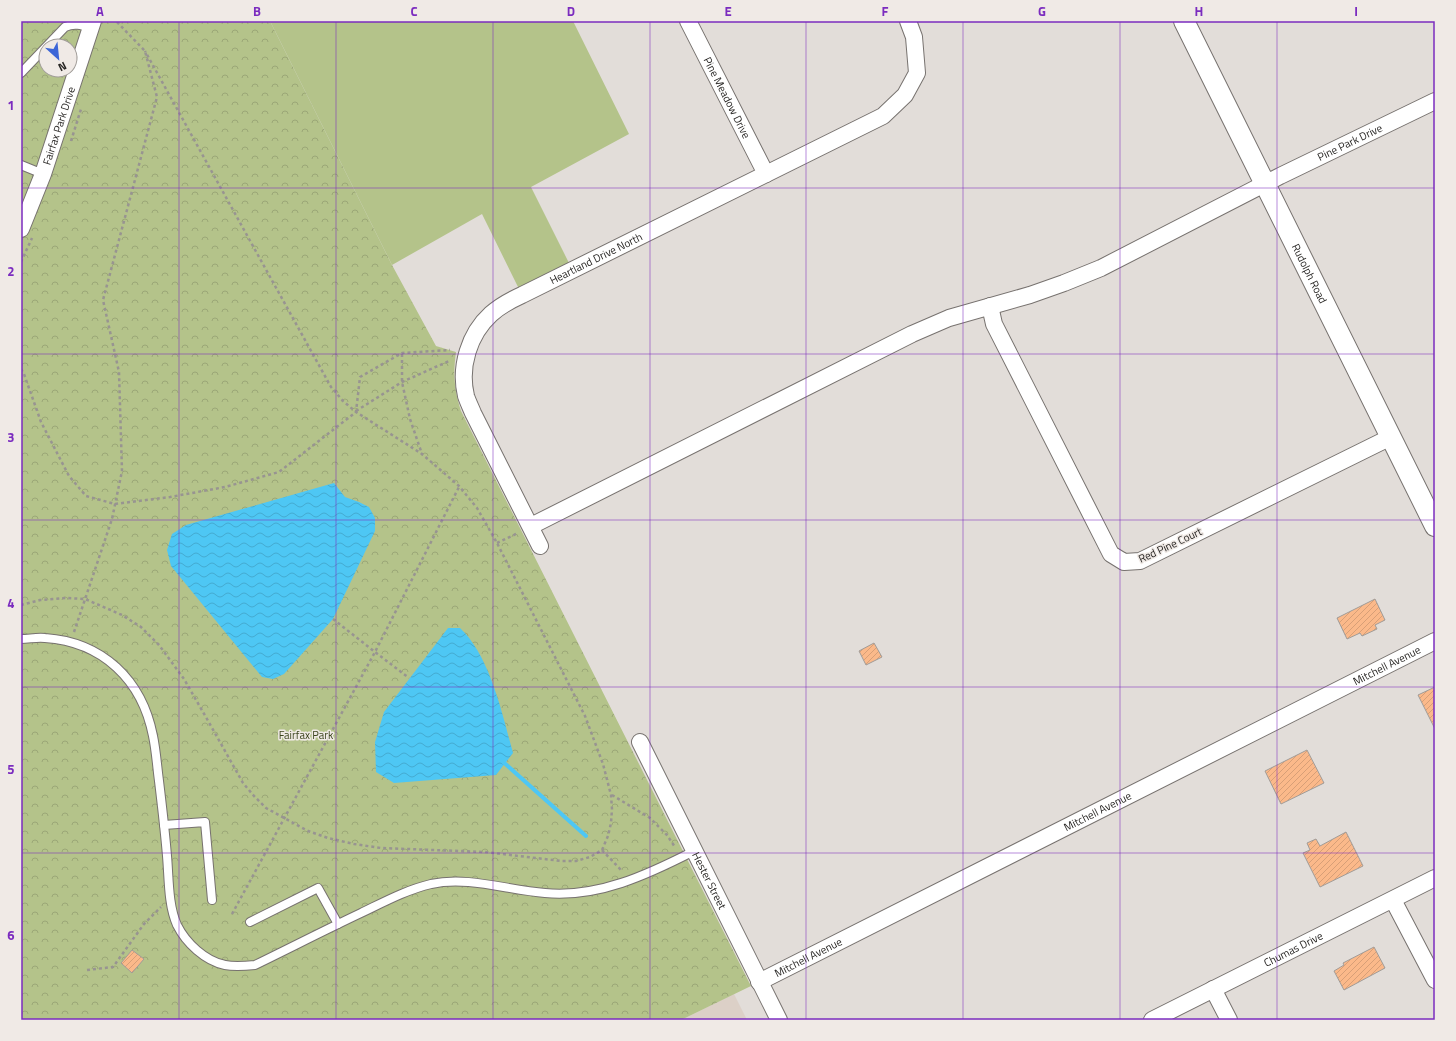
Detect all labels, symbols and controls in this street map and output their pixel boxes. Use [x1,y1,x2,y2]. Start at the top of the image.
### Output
text: A [96,1,104,21]
text: B [253,1,261,21]
text: C [410,1,418,21]
text: D [567,1,575,21]
text: E [724,1,732,21]
text: F [882,1,889,21]
text: G [1038,1,1046,21]
text: H [1195,1,1203,21]
text: I [1354,1,1358,21]
north arrow [38,38,78,78]
street label: Pine Meadow Drive [700,54,755,142]
text: N [56,58,70,76]
street label: Fairfax Park Drive [39,84,79,167]
text: 1 [7,95,15,115]
street label: Pine Park Drive [1315,119,1385,165]
street label: Heartland Drive North [547,229,645,288]
street label: Rudolph Road [1288,241,1331,306]
text: 2 [7,261,15,281]
text: 3 [7,427,15,447]
street label: Red Pine Court [1136,523,1205,567]
text: 4 [7,593,15,613]
street label: Mitchell Avenue [1350,641,1424,689]
park label: Fairfax Park [279,727,334,743]
text: 5 [7,759,15,779]
street label: Mitchell Avenue [1061,787,1134,835]
street label: Hester Street [688,849,730,912]
text: 6 [7,925,15,945]
street label: Chumas Drive [1261,927,1326,971]
street label: Mitchell Avenue [772,933,845,981]

